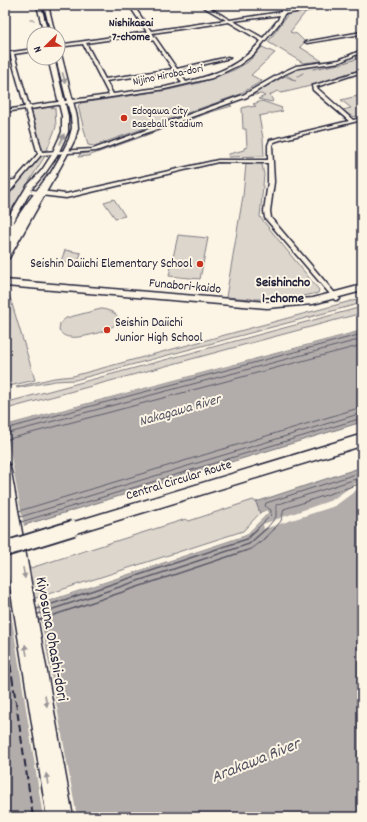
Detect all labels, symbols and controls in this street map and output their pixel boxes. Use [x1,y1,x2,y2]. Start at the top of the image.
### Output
district label: Nishikasai 7-chome [109,15,154,46]
north arrow [26,26,66,66]
text: N [30,43,47,55]
street label: Nijino Hiroba-dori [131,61,205,91]
one-way arrow [61,72,67,84]
place label: Edogawa City Baseball Stadium [132,104,203,133]
marker: Edogawa City Baseball Stadium [119,113,129,123]
one-way arrow [60,132,66,144]
place label: Seishin Daiichi Elementary School [30,255,192,274]
marker: Seishin Daiichi Elementary School [195,259,205,269]
district label: Seishincho 1-chome [256,273,310,309]
street label: Funabori-kaido [148,274,222,300]
place label: Seishin Daiichi Junior High School [115,314,203,348]
marker: Seishin Daiichi Junior High School [102,325,112,335]
water label: Nakagawa River [137,389,225,432]
street label: Central Circular Route [124,456,234,506]
one-way arrow [21,567,27,579]
street label: Kiyosuna Ohashi-dori [29,575,73,703]
one-way arrow [23,644,29,656]
one-way arrow [43,695,49,707]
water label: Arakawa River [208,733,305,791]
one-way arrow [44,772,50,785]

